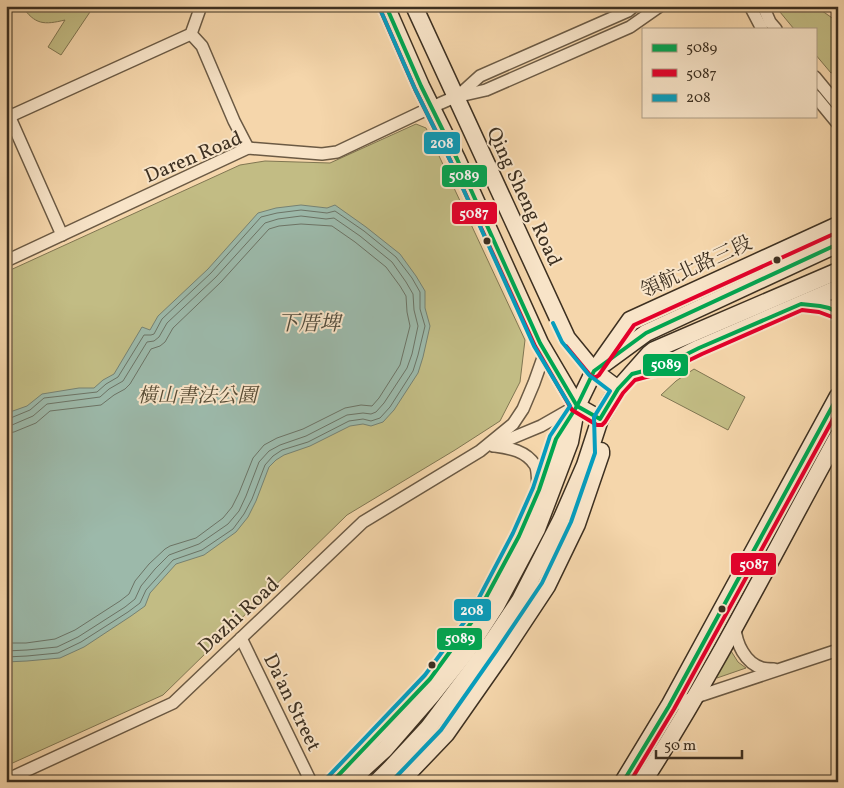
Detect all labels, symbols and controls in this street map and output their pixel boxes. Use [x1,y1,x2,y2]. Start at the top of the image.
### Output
legend [642,28,816,118]
text: 5089 [686,38,718,59]
text: 5087 [686,64,717,85]
text: 208 [686,88,711,109]
street label: Qing Sheng Road [479,123,568,271]
street label: Daren Road [141,125,247,191]
line badge: 208 [423,131,461,155]
text: 208 [430,135,454,154]
line badge: 5089 [441,164,488,188]
text: 5089 [449,167,480,186]
line badge: 5087 [451,201,498,225]
text: 5087 [459,205,489,224]
street label: 領航北路三段 [637,230,757,306]
unlabelled marker [482,236,492,246]
unlabelled marker [772,255,782,265]
water label: 下厝埤 [278,310,343,339]
line badge: 5089 [642,353,689,377]
text: 5089 [651,356,682,375]
park label: 橫山書法公園 [137,383,260,411]
line badge: 5087 [730,552,777,576]
text: 5087 [739,556,769,575]
street label: Dazhi Road [193,572,286,661]
line badge: 208 [453,598,492,622]
text: 208 [460,602,484,621]
unlabelled marker [717,604,727,614]
line badge: 5089 [436,627,483,651]
text: 5089 [445,630,476,649]
street label: Da'an Street [256,649,327,756]
unlabelled marker [427,660,437,670]
scale bar [656,728,743,760]
text: 50 m [664,736,696,757]

